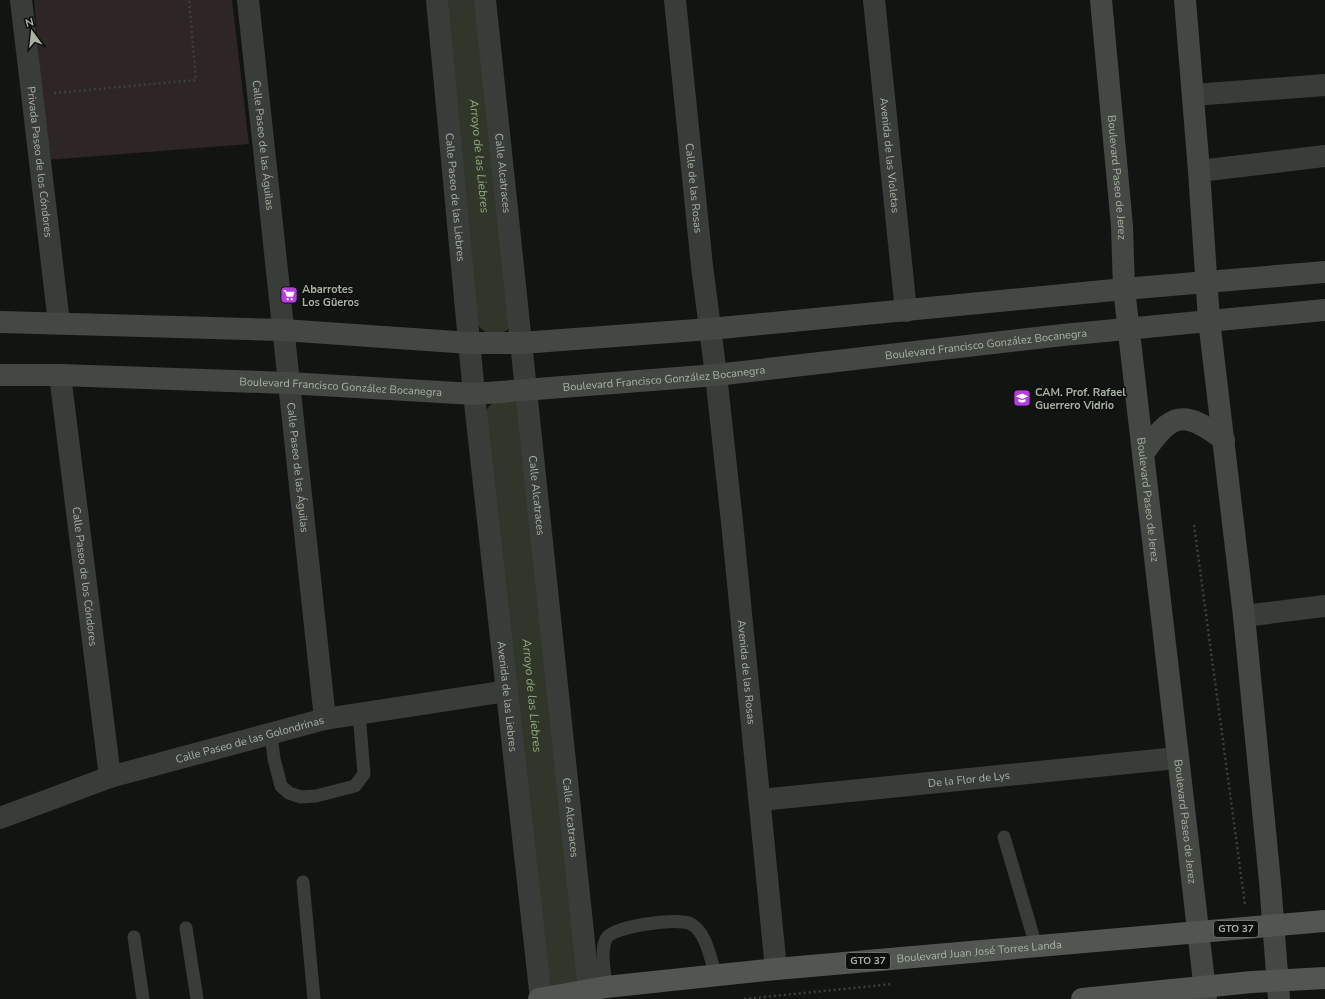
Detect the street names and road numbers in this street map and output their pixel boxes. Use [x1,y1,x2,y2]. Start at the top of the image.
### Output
street label: Calle Paseo de las Águilas [249,79,278,211]
street label: Privada Paseo de los Cóndores [24,85,56,238]
street label: Avenida de las Violetas [877,97,903,214]
street label: Boulevard Paseo de Jerez [1104,114,1130,240]
street label: Calle Paseo de las Liebres [442,132,469,262]
street label: Calle Alcatraces [492,132,515,214]
street label: Calle de las Rosas [682,142,706,234]
street label: Boulevard Francisco González Bocanegra [884,325,1088,363]
street label: Boulevard Francisco González Bocanegra [562,362,766,395]
street label: Boulevard Francisco González Bocanegra [239,374,443,400]
street label: Calle Paseo de las Águilas [284,402,312,533]
street label: Boulevard Paseo de Jerez [1134,437,1163,563]
street label: Calle Alcatraces [525,455,549,536]
street label: Calle Paseo de los Cóndores [69,506,101,647]
street label: Avenida de las Rosas [734,619,759,725]
street label: Avenida de las Liebres [494,640,521,753]
street label: Calle Paseo de las Golondrinas [174,712,326,767]
street label: Boulevard Paseo de Jerez [1171,758,1200,885]
street label: De la Flor de Lys [927,767,1011,791]
street label: Calle Alcatraces [559,777,583,858]
road number: GTO 37 [1214,921,1258,937]
street label: Boulevard Juan José Torres Landa [896,937,1063,966]
road number: GTO 37 [846,953,890,969]

